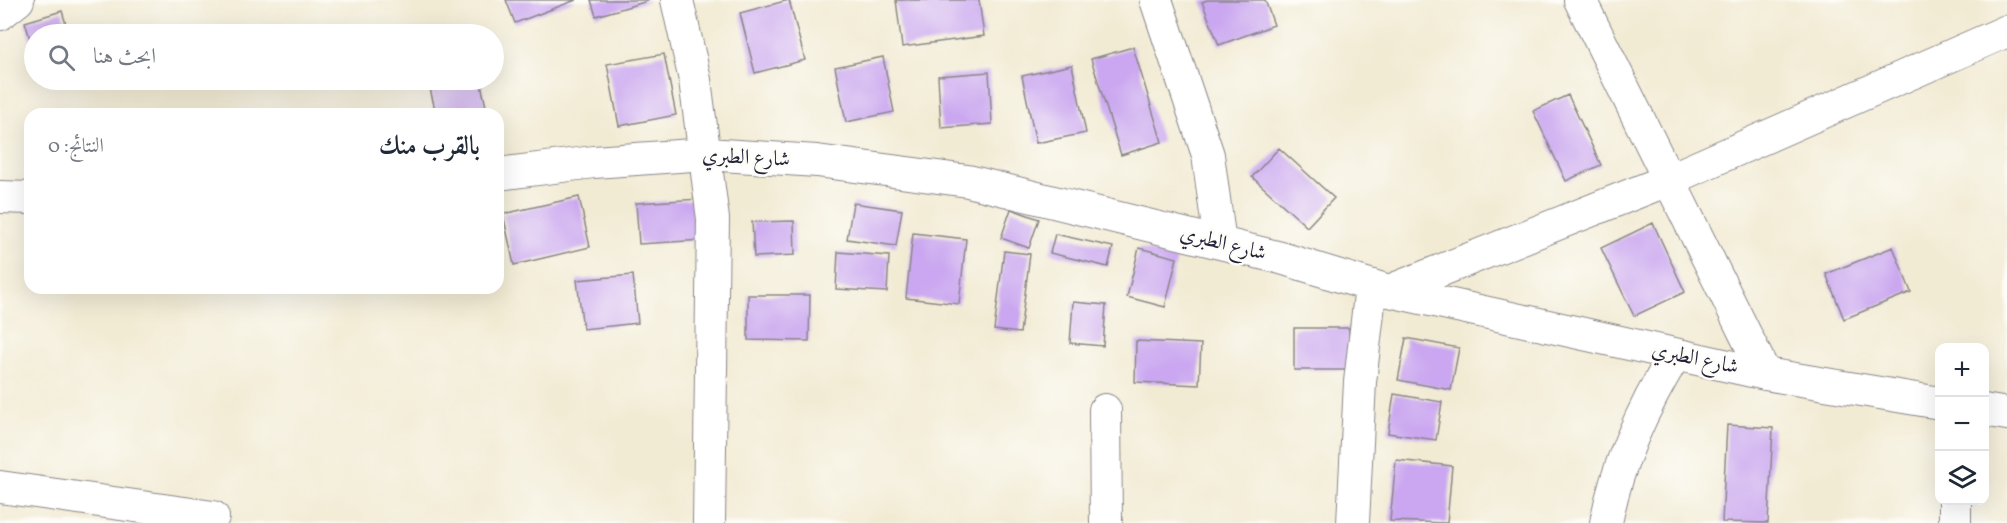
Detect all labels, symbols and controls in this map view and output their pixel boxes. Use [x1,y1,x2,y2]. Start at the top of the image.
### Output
search box [24,24,504,90]
icon: search [45,41,78,74]
text: ابحث هنا [93,42,156,73]
text: بالقرب منك [379,129,480,165]
text: النتائج: 0 [48,133,104,161]
street label: شارع الطبري [701,141,791,177]
street label: شارع الطبري [1176,219,1269,271]
street label: شارع الطبري [1649,336,1741,384]
map controls [1935,343,1989,505]
button: + [1935,343,1989,397]
button: − [1935,397,1989,451]
button: layers [1935,451,1989,505]

